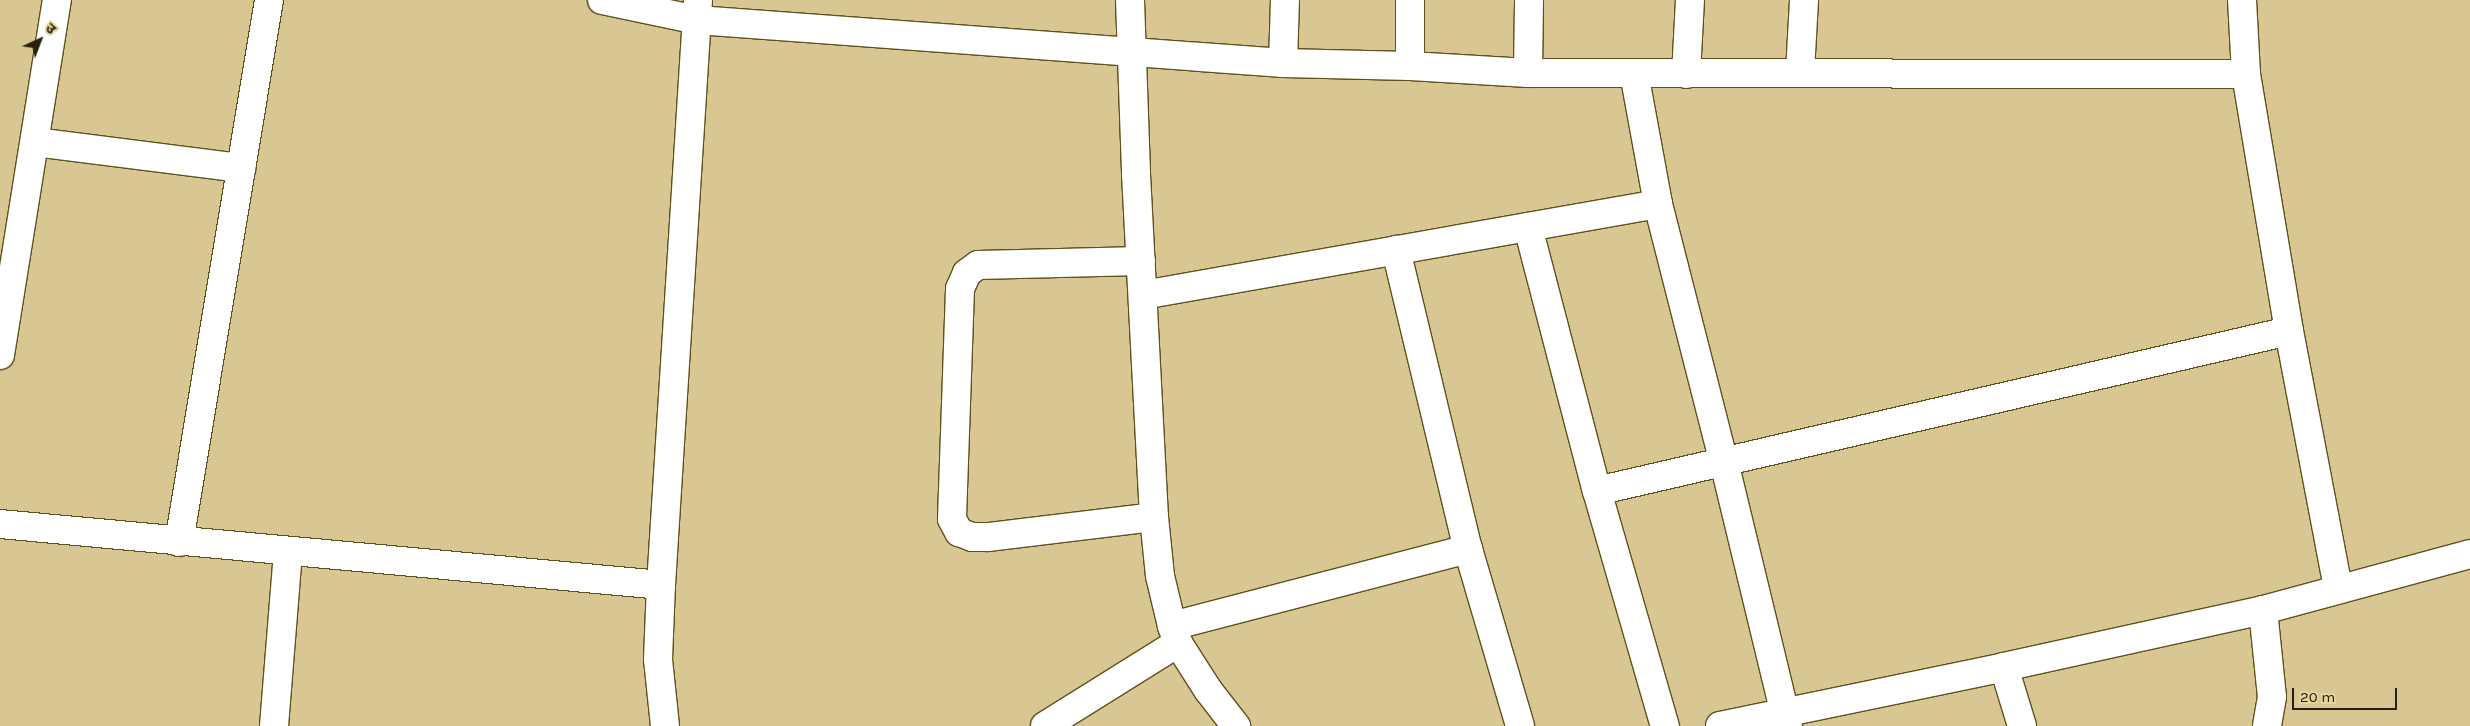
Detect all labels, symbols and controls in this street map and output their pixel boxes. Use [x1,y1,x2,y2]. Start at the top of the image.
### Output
north arrow [15,15,65,65]
text: उ [42,20,59,38]
scale bar [2295,678,2400,710]
text: 20 m [2300,688,2335,706]

